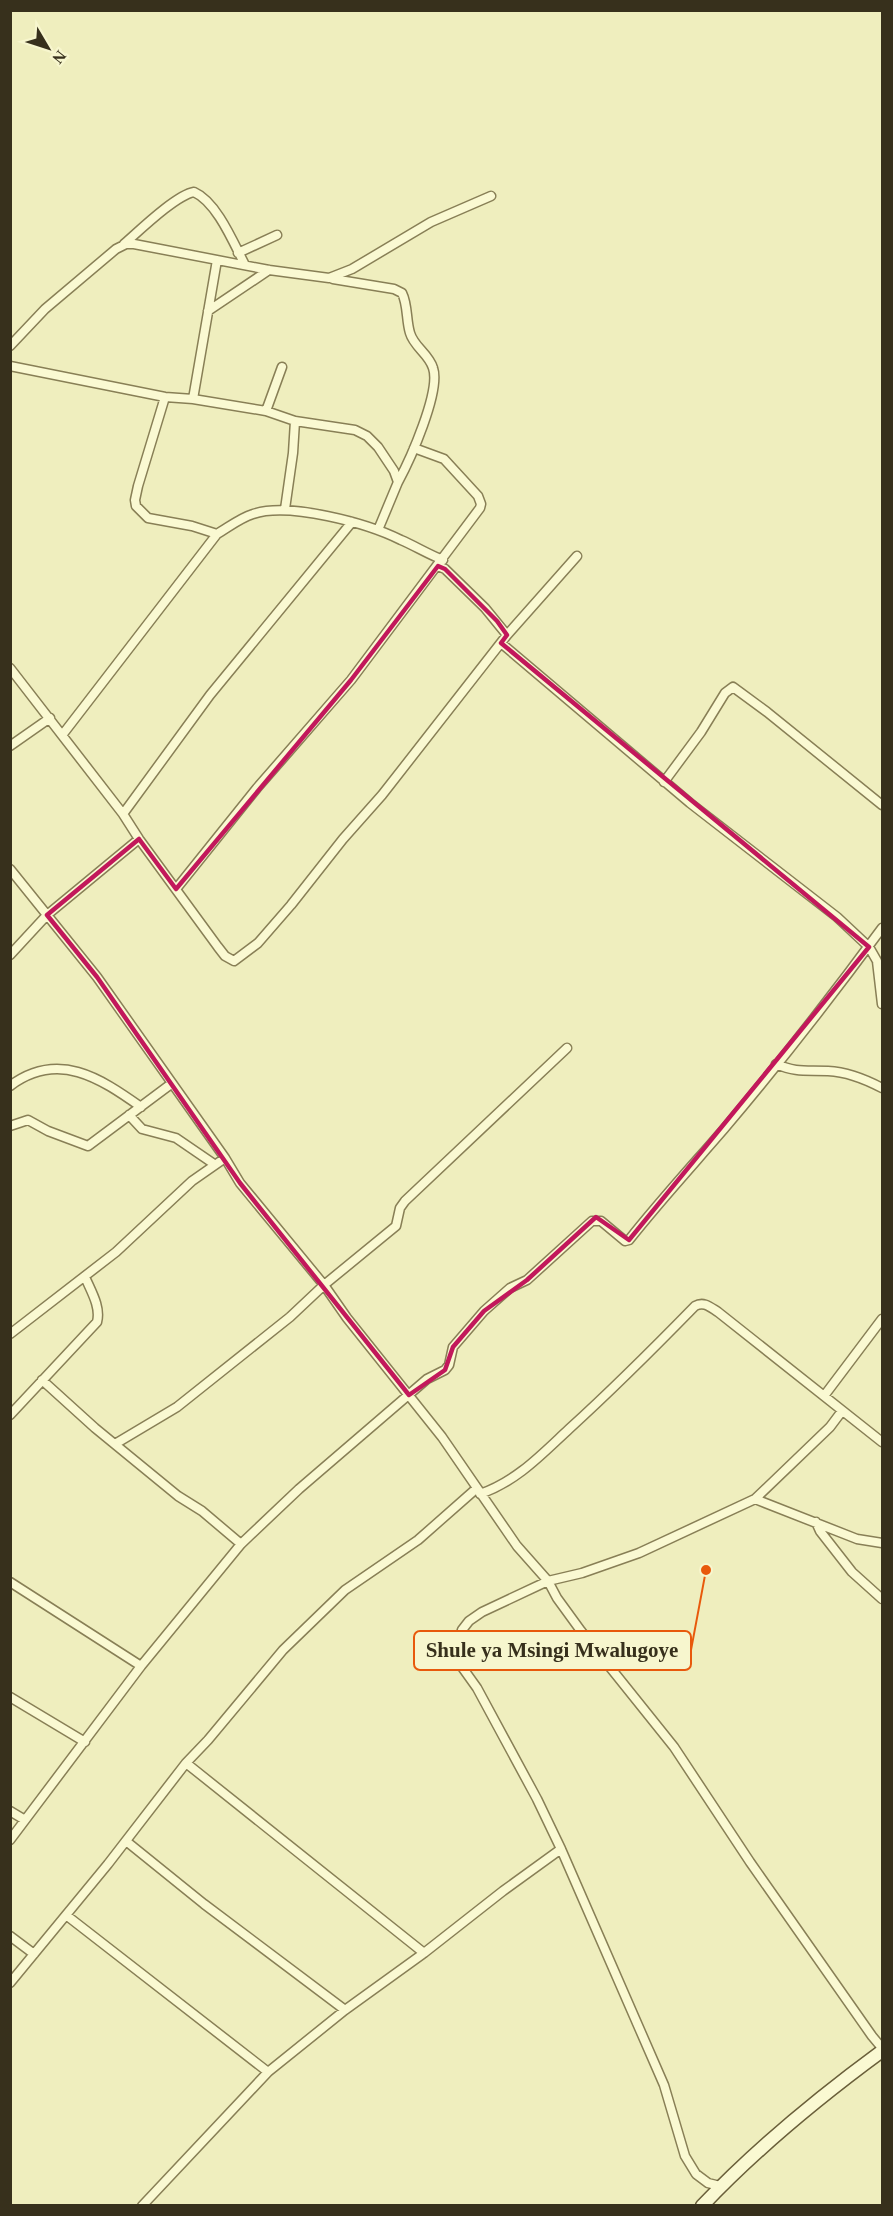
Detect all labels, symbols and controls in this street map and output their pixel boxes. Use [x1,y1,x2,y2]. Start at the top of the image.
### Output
north arrow [18,18,78,78]
text: N [49,47,70,67]
callout: Shule ya Msingi Mwalugoye [414,1631,691,1670]
text: Shule ya Msingi Mwalugoye [426,1638,678,1662]

